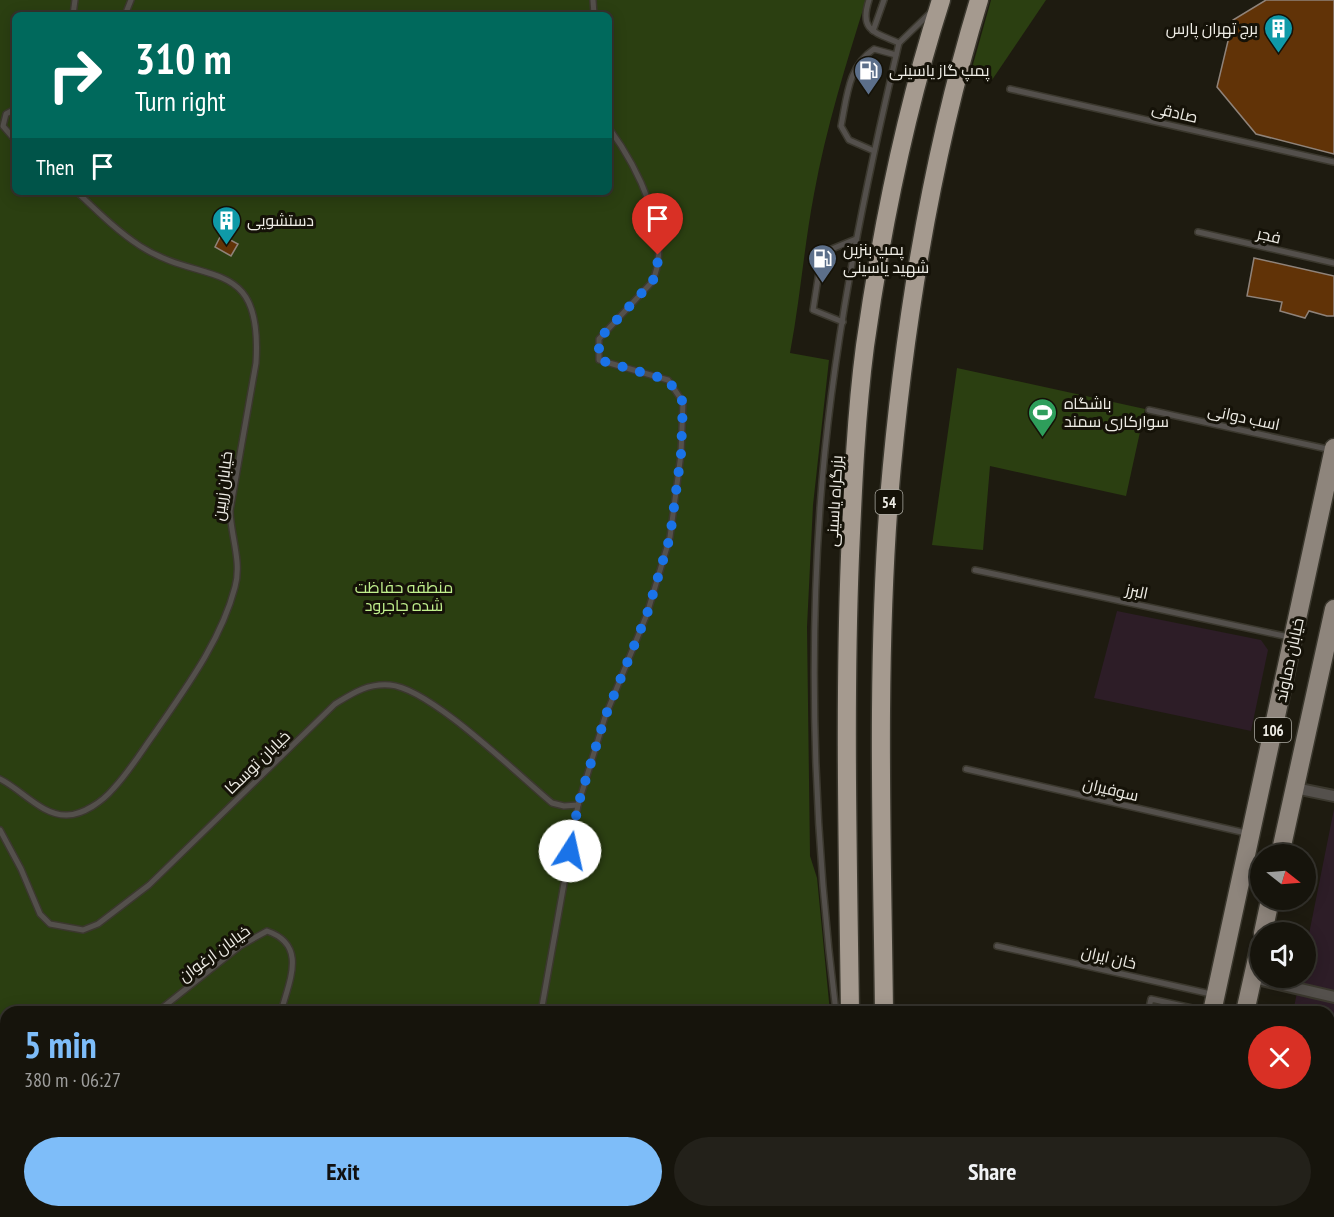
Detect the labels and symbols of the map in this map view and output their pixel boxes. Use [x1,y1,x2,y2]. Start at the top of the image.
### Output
building icon: برج تهران پارس [1263,12,1295,54]
place label: برج تهران پارس [1166,18,1258,40]
fuel station icon: پمپ گاز یاسینی [852,54,884,96]
place label: پمپ گاز یاسینی [889,60,990,82]
street label: صادقی [1150,97,1200,128]
pin [632,193,683,255]
building icon: دستشویی [210,204,242,246]
place label: دستشویی [247,210,314,231]
street label: فجر [1254,222,1283,247]
place label: پمپ بنزین شهید یاسینی [843,239,929,278]
fuel station icon: پمپ بنزین شهید یاسینی [806,242,838,284]
place label: باشگاه سوارکاری سمند [1064,393,1169,432]
sports icon: باشگاه سوارکاری سمند [1027,396,1059,438]
street label: اسب دوانی [1206,400,1282,435]
street label: خیابان زربین [208,450,237,522]
street label: بزرگراه یاسینی [822,455,847,547]
road number: 54 [876,490,902,514]
park label: منطقه حفاظت شده جاجرود [355,577,453,615]
street label: البرز [1123,579,1150,603]
street label: خیابان دماوند [1270,616,1309,704]
road number: 106 [1255,718,1291,742]
street label: خیابان توسکا [220,726,295,799]
street label: سوفیران [1081,773,1141,806]
position arrow [538,819,602,883]
north arrow [1250,844,1316,910]
street label: خیابان ارغوان [174,920,254,986]
street label: خان ایران [1079,941,1139,974]

